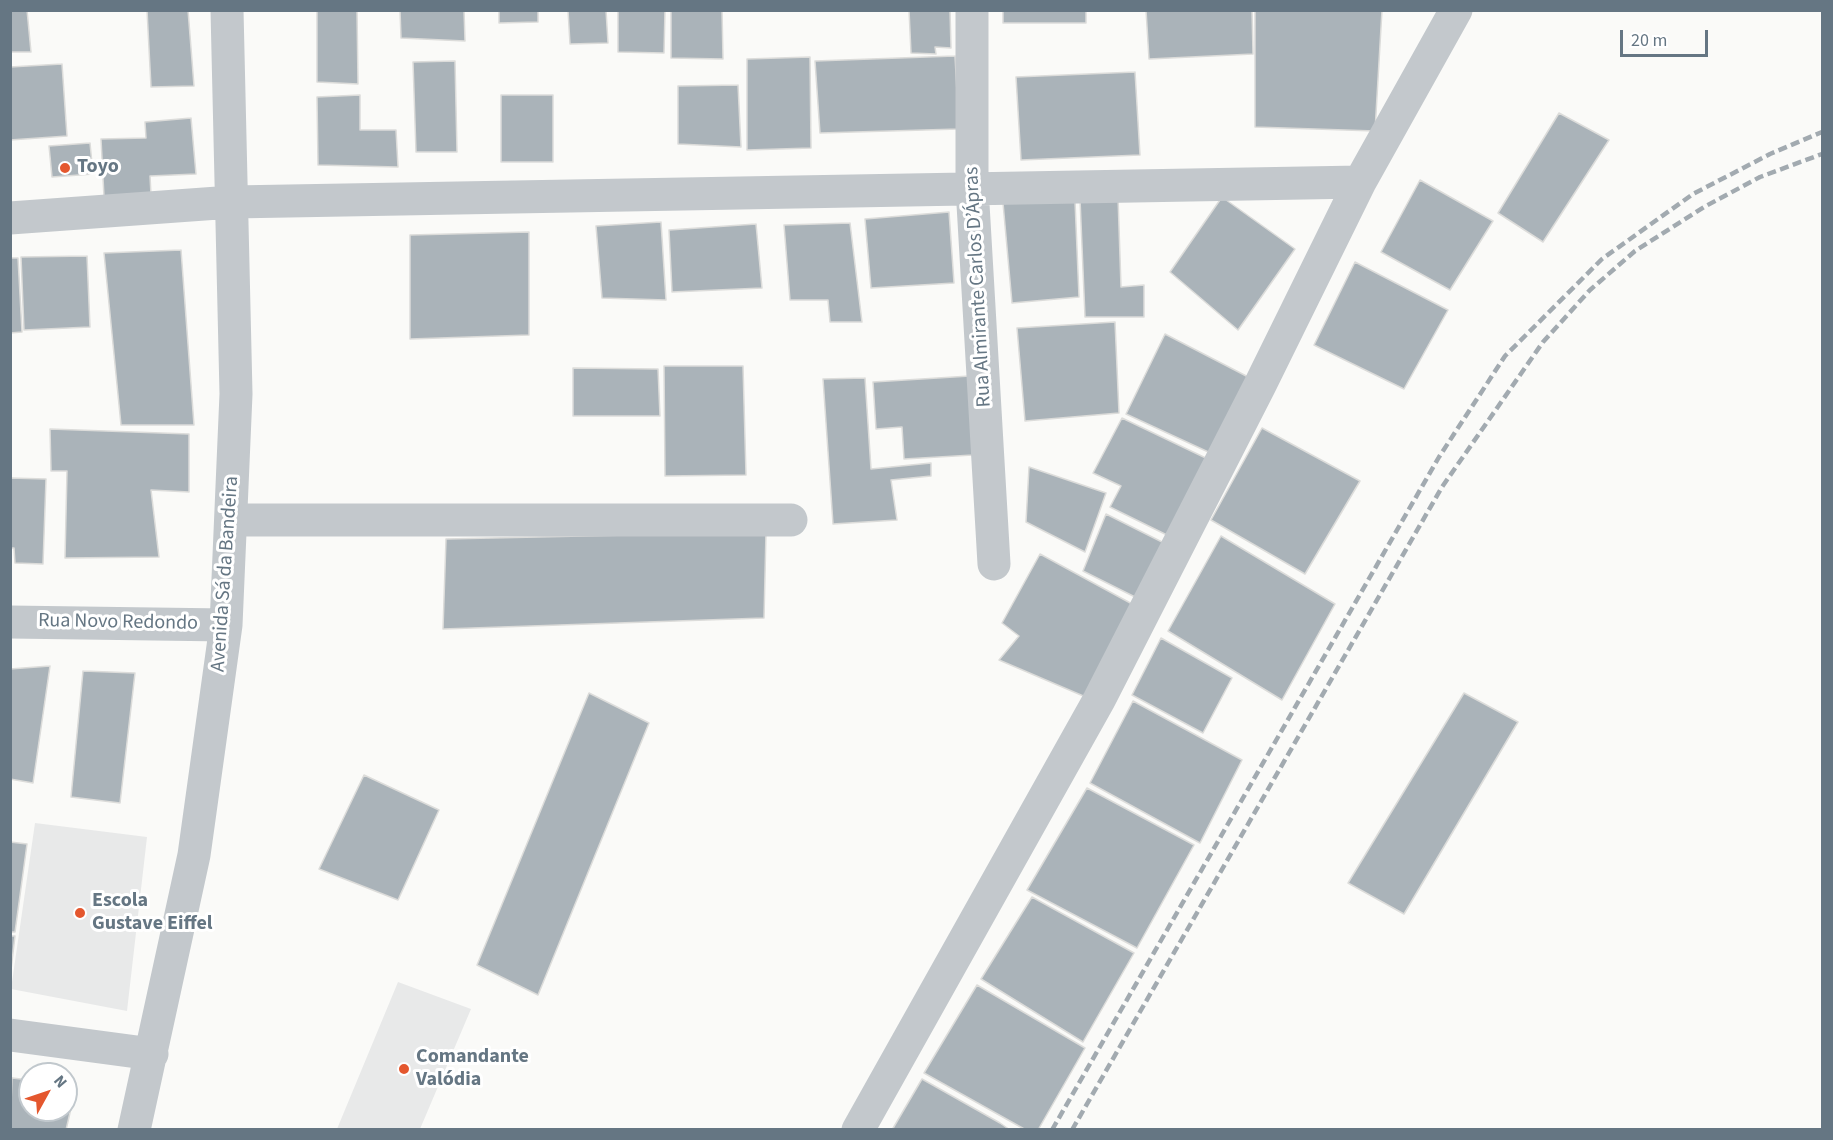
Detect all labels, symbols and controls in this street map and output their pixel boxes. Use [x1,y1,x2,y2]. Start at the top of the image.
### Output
scale bar [1623,18,1712,56]
text: 20 m [1631,28,1667,53]
place label: Toyo [77,156,119,180]
marker: Toyo [58,161,72,175]
street label: Rua Almirante Carlos D’Ápras [961,166,997,408]
street label: Avenida Sá da Bandeira [207,475,245,673]
street label: Rua Novo Redondo [38,610,198,636]
place label: Escola Gustave Eiffel [92,890,213,937]
marker: Escola Gustave Eiffel [73,906,87,920]
place label: Comandante Valódia [416,1046,529,1093]
north arrow [18,1062,78,1122]
marker: Comandante Valódia [397,1062,411,1076]
text: N [48,1071,72,1093]

